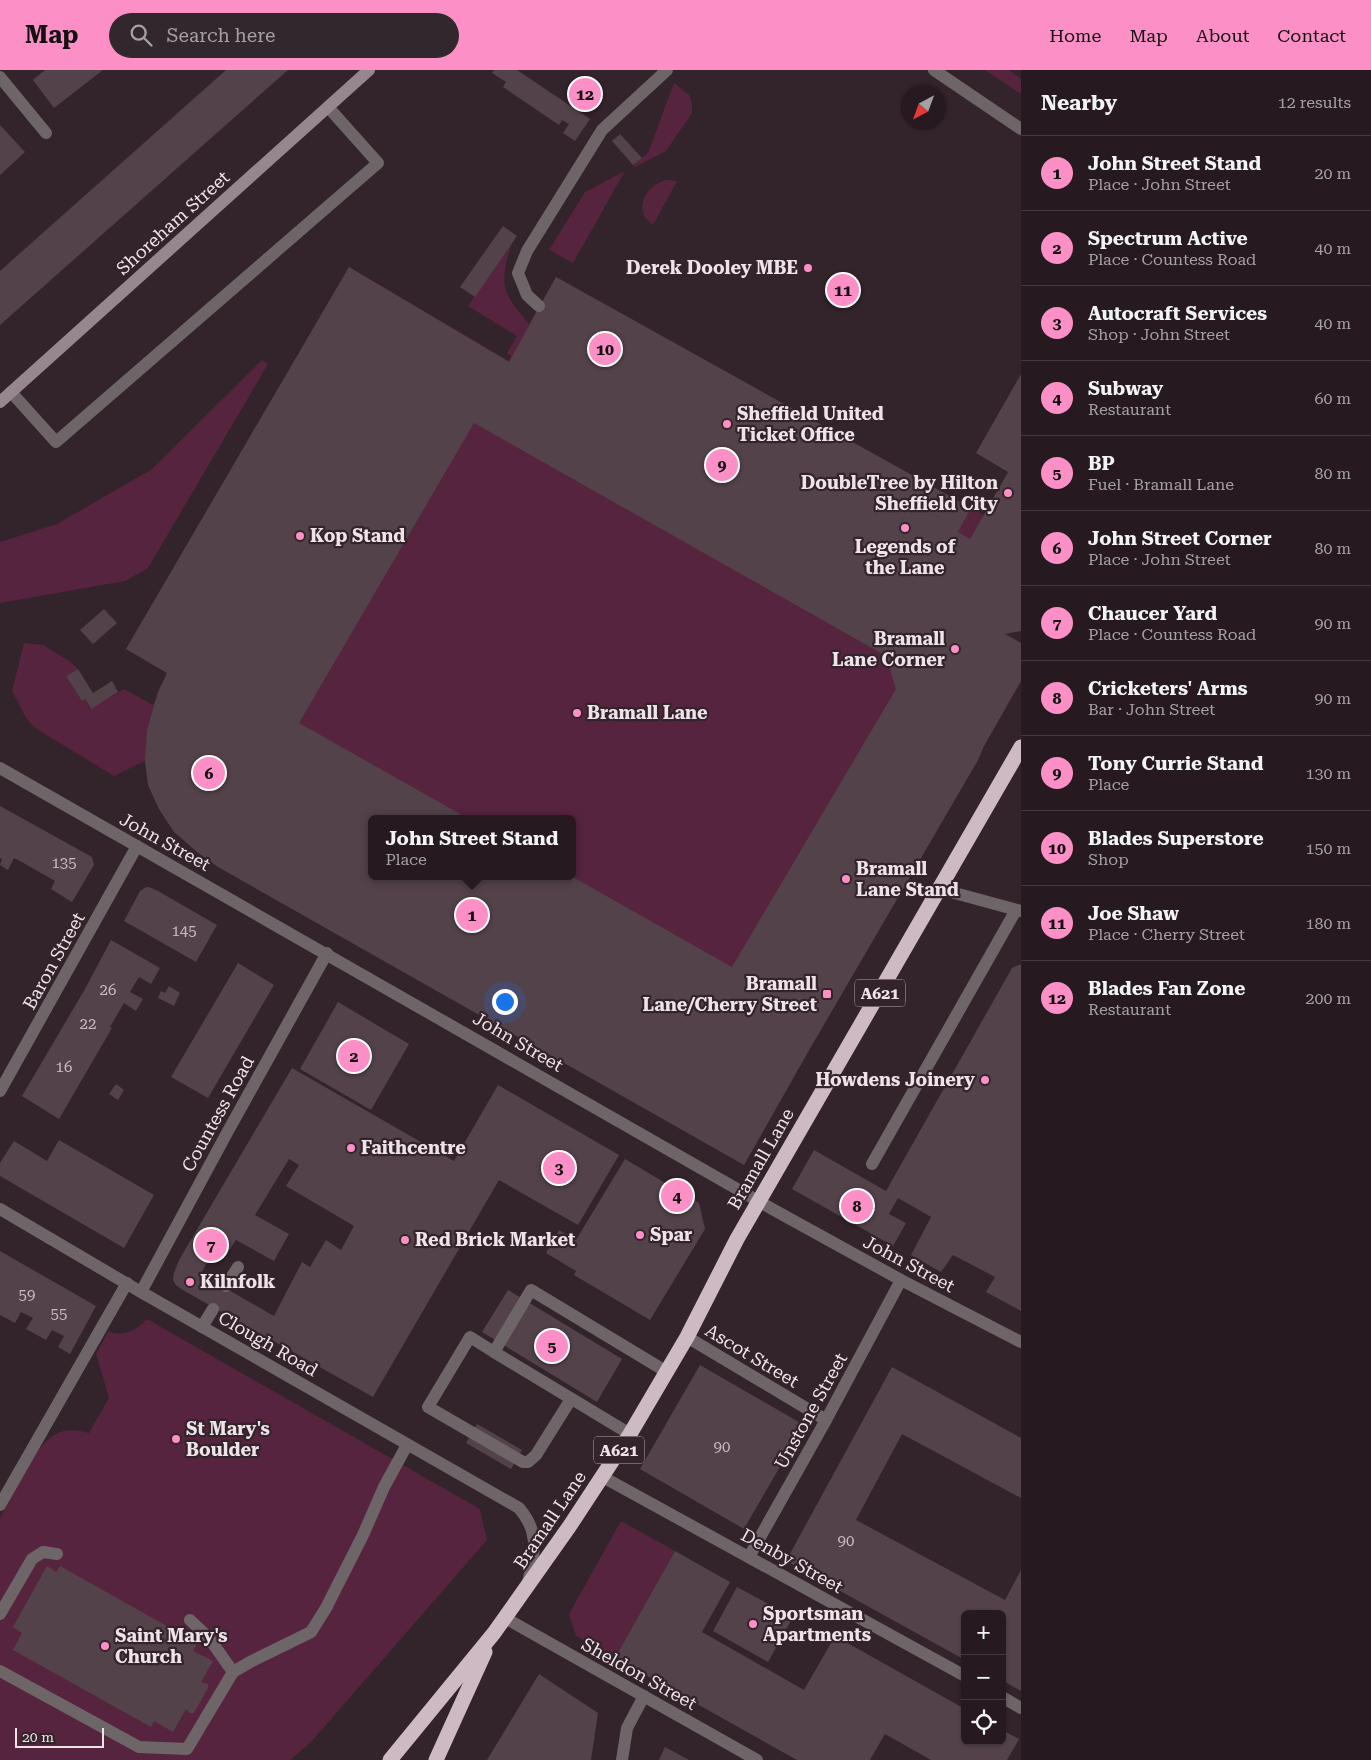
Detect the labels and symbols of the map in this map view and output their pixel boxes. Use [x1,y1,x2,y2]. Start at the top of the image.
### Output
pin: 12 [569,75,601,113]
north arrow [901,85,946,130]
street label: Shoreham Street [112,166,234,279]
place label: Derek Dooley MBE [626,257,798,278]
marker: Derek Dooley MBE [802,262,814,274]
pin: 11 [827,271,859,309]
pin: 10 [589,330,621,368]
place label: Sheffield United Ticket Office [737,403,884,445]
marker: Sheffield United Ticket Office [721,418,733,430]
pin: 9 [706,446,738,484]
place label: DoubleTree by Hilton Sheffield City [801,472,998,514]
marker: DoubleTree by Hilton Sheffield City [1002,487,1014,499]
marker: Legends of the Lane [899,522,911,534]
place label: Kop Stand [310,525,405,546]
marker: Kop Stand [294,530,306,542]
place label: Legends of the Lane [855,536,957,578]
place label: Bramall Lane Corner [832,628,945,670]
marker: Bramall Lane Corner [949,643,961,655]
place label: Bramall Lane [587,702,708,723]
marker: Bramall Lane [571,707,583,719]
pin: 6 [193,754,225,792]
street label: John Street [116,808,214,875]
house number: 135 [51,854,77,872]
place label: Bramall Lane Stand [856,858,959,900]
marker: Bramall Lane Stand [840,873,852,885]
pin: 1 [456,896,488,934]
street label: Baron Street [18,908,89,1013]
house number: 145 [171,922,197,940]
place label: Bramall Lane/Cherry Street [643,973,817,1015]
road number: A621 [855,980,905,1006]
house number: 26 [100,981,116,999]
marker: Bramall Lane/Cherry Street [821,988,833,1000]
your location [492,989,518,1015]
street label: John Street [470,1007,567,1076]
house number: 22 [80,1015,96,1033]
pin: 2 [338,1037,370,1075]
street label: Countess Road [177,1052,258,1175]
house number: 16 [56,1058,72,1076]
place label: Howdens Joinery [815,1069,975,1090]
marker: Howdens Joinery [979,1074,991,1086]
street label: Bramall Lane [723,1104,798,1213]
place label: Faithcentre [361,1137,466,1158]
marker: Faithcentre [345,1142,357,1154]
pin: 3 [543,1149,575,1187]
pin: 4 [661,1177,693,1215]
pin: 8 [841,1187,873,1225]
place label: Spar [650,1224,692,1245]
pin: 7 [195,1226,227,1264]
place label: Red Brick Market [415,1229,575,1250]
marker: Spar [634,1229,646,1241]
street label: John Street [860,1231,959,1297]
marker: Red Brick Market [399,1234,411,1246]
place label: Kilnfolk [200,1271,276,1292]
marker: Kilnfolk [184,1276,196,1288]
house number: 59 [19,1286,35,1304]
house number: 55 [51,1305,67,1323]
street label: Clough Road [215,1307,322,1381]
street label: Ascot Street [702,1319,803,1392]
pin: 5 [536,1327,568,1365]
street label: Unstone Street [770,1349,851,1472]
place label: St Mary's Boulder [186,1418,270,1460]
marker: St Mary's Boulder [170,1433,182,1445]
road number: A621 [594,1436,644,1464]
house number: 90 [714,1438,730,1456]
street label: Bramall Lane [509,1467,590,1573]
street label: Denby Street [738,1524,847,1597]
house number: 90 [838,1532,854,1550]
place label: Sportsman Apartments [763,1603,871,1645]
marker: Sportsman Apartments [747,1618,759,1630]
place label: Saint Mary's Church [115,1625,227,1667]
street label: Sheldon Street [578,1633,701,1714]
marker: Saint Mary's Church [99,1640,111,1652]
scale bar [15,1725,104,1748]

